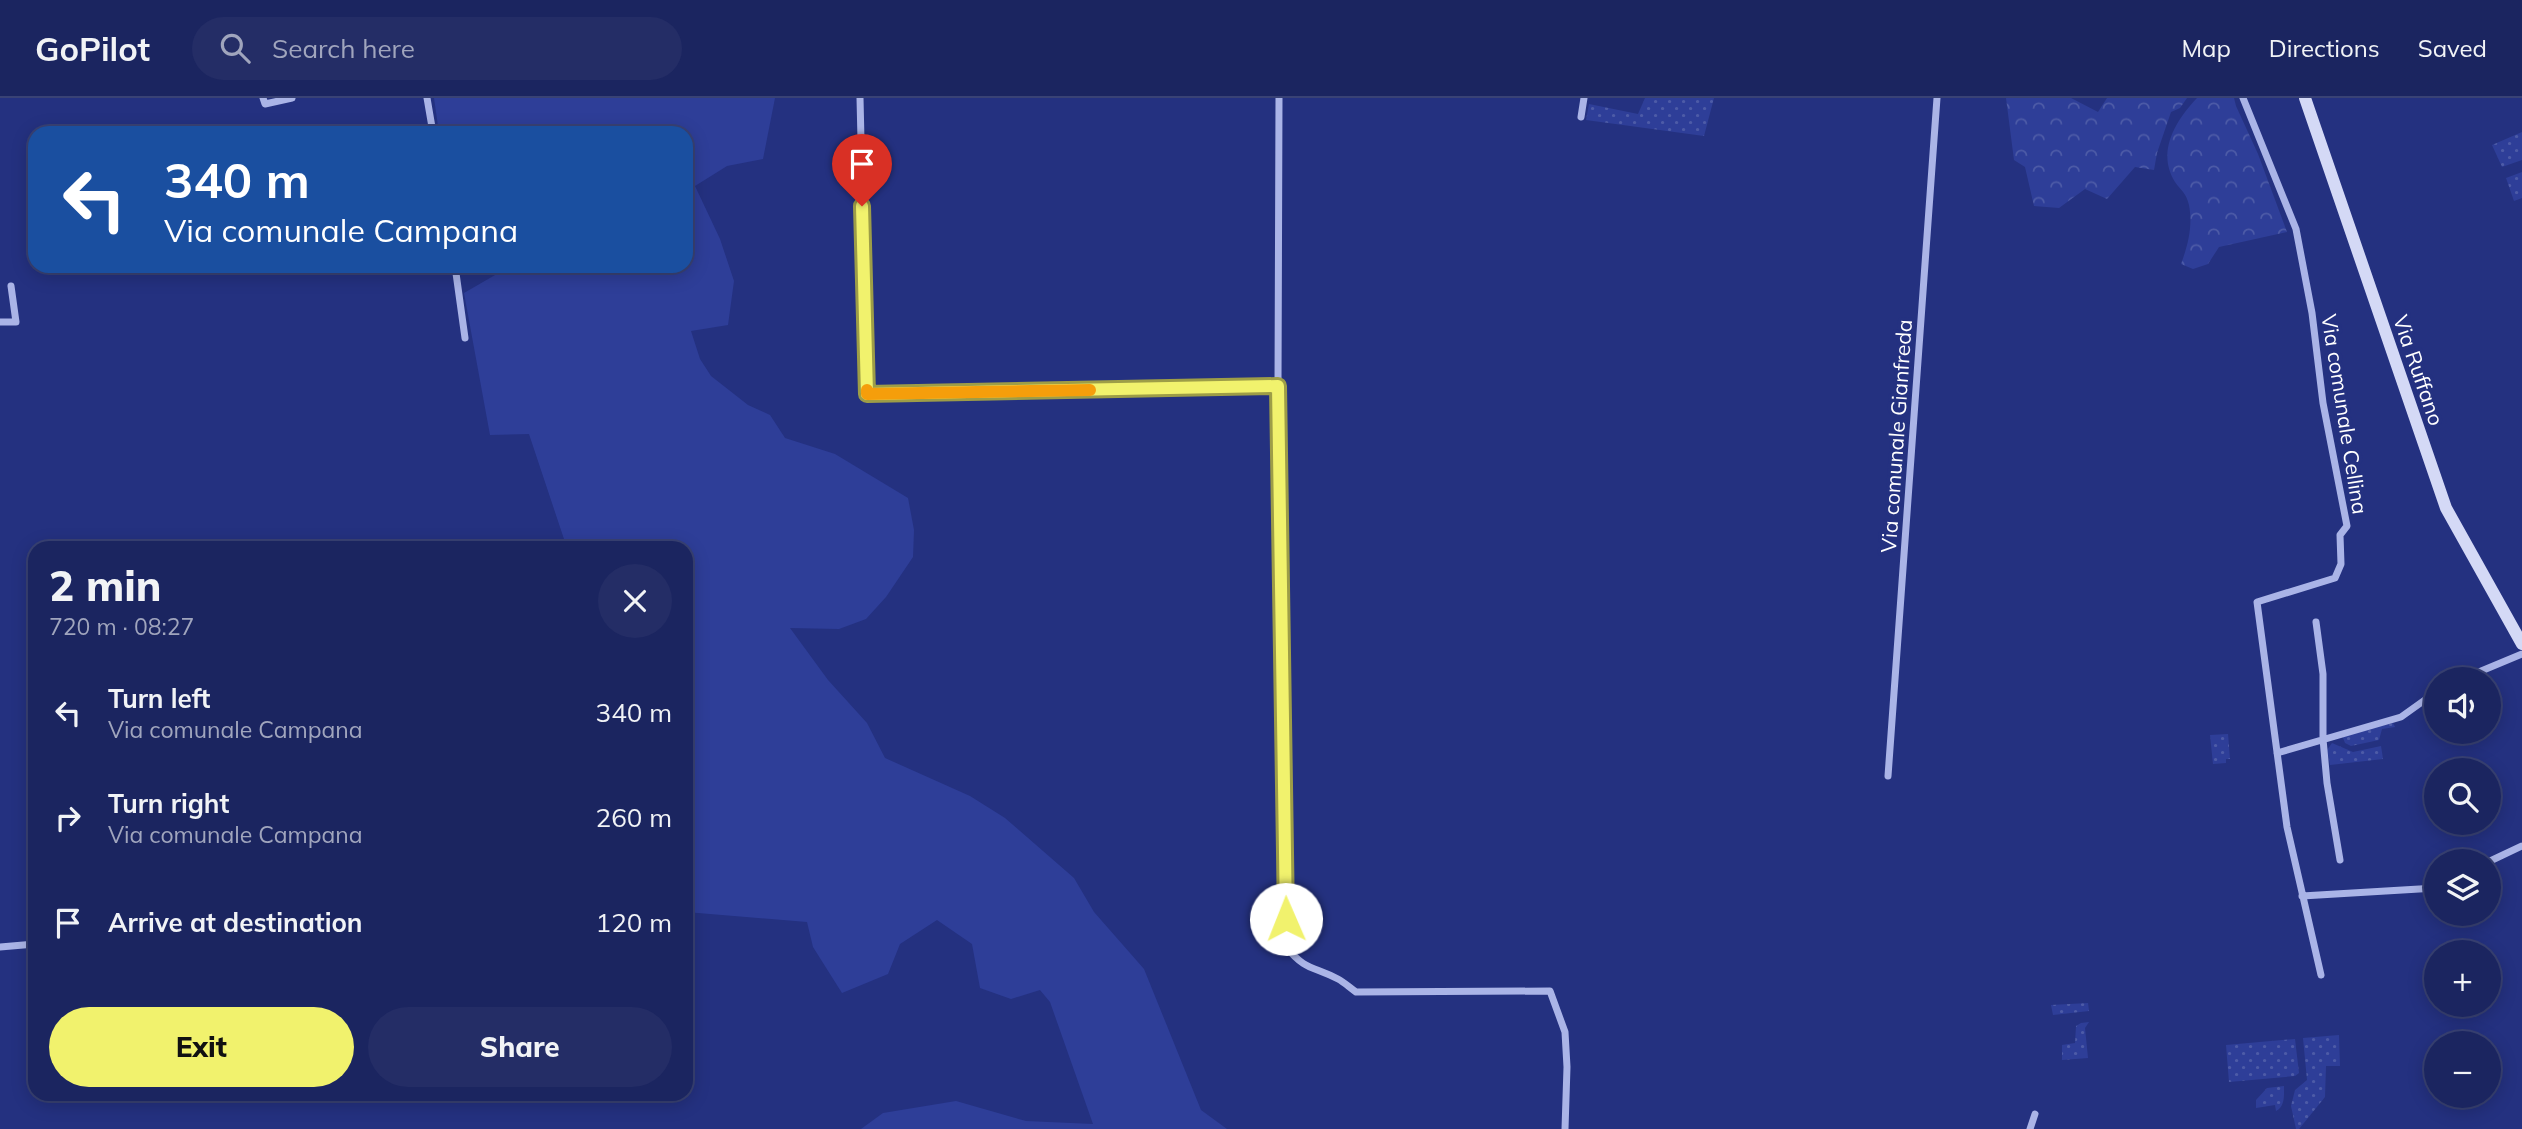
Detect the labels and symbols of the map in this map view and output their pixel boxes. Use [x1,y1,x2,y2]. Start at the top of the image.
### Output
pin [832,134,892,206]
street label: Via Ruffano [2388,311,2450,429]
street label: Via comunale Cellina [2316,312,2374,516]
street label: Via comunale Gianfreda [1875,319,1917,553]
position arrow [1249,882,1323,956]

